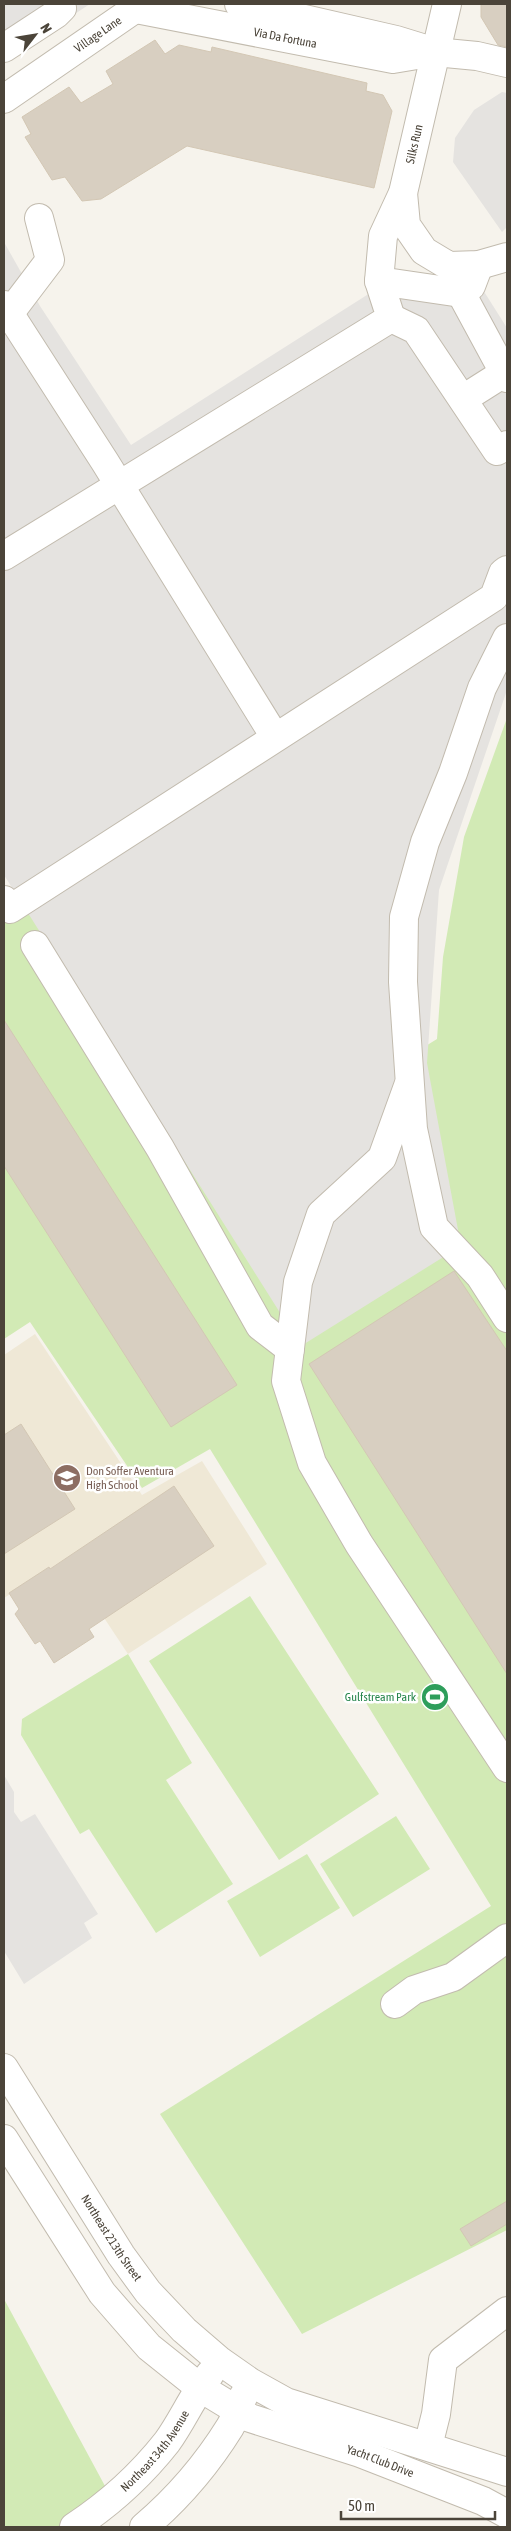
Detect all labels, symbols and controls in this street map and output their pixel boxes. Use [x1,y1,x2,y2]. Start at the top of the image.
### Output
north arrow [10,10,60,60]
street label: Village Lane [72,13,124,55]
text: N [37,21,55,36]
street label: Via Da Fortuna [252,25,318,51]
street label: Silks Run [403,123,426,165]
school or university icon: Don Soffer Aventura High School [52,1463,82,1493]
place label: Don Soffer Aventura High School [86,1464,174,1492]
sports icon: Gulfstream Park [420,1682,450,1712]
place label: Gulfstream Park [345,1690,417,1704]
street label: Northeast 213th Street [78,2192,145,2284]
street label: Northeast 34th Avenue [118,2408,192,2495]
street label: Yacht Club Drive [345,2442,416,2480]
scale bar [341,2488,495,2520]
text: 50 m [348,2497,375,2514]

